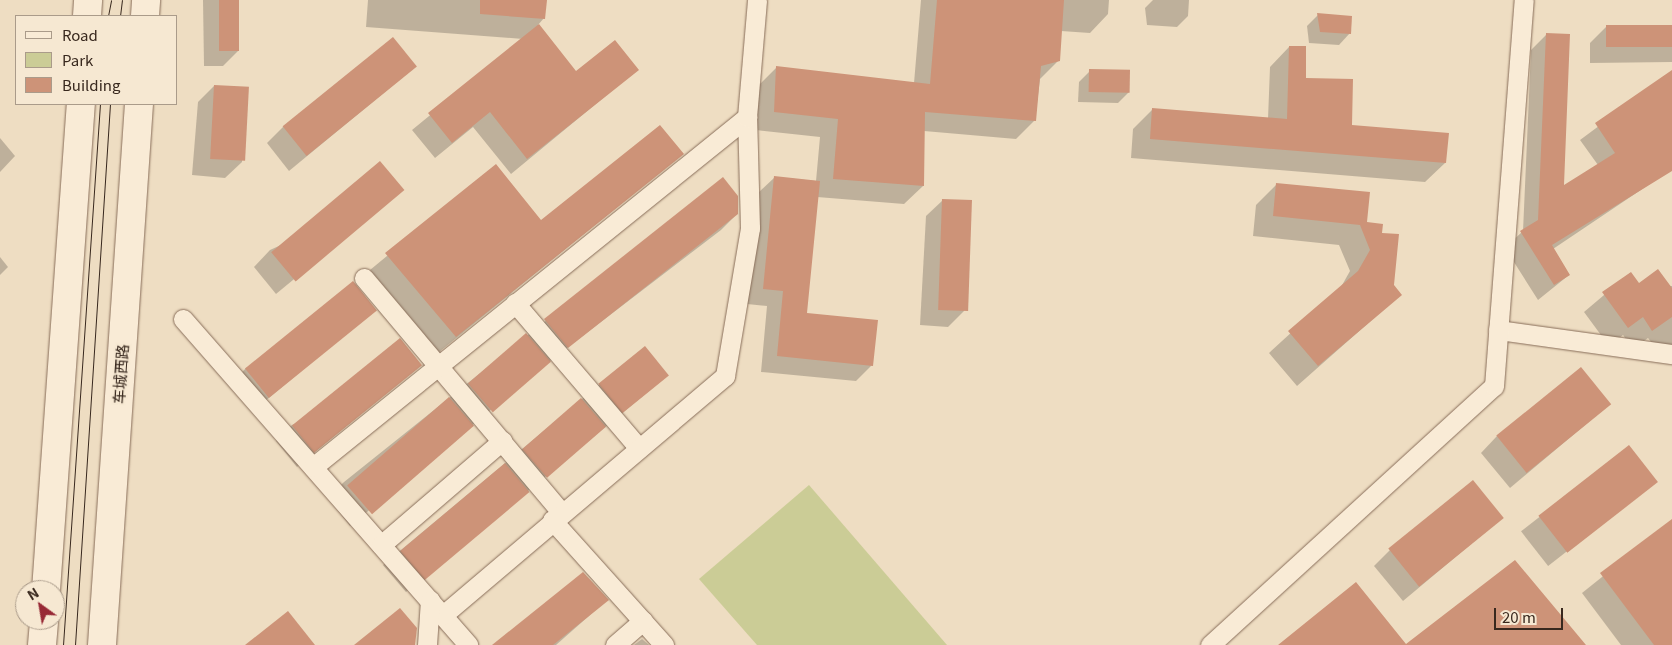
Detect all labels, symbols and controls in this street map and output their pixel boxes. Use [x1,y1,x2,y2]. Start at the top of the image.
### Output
legend [15,15,178,105]
text: Road [62,24,98,45]
text: Park [62,49,93,70]
text: Building [62,74,120,95]
street label: 车城西路 [109,343,131,405]
north arrow [15,580,65,630]
text: N [23,582,42,604]
scale bar [1497,598,1566,630]
text: 20 m [1502,606,1536,627]

